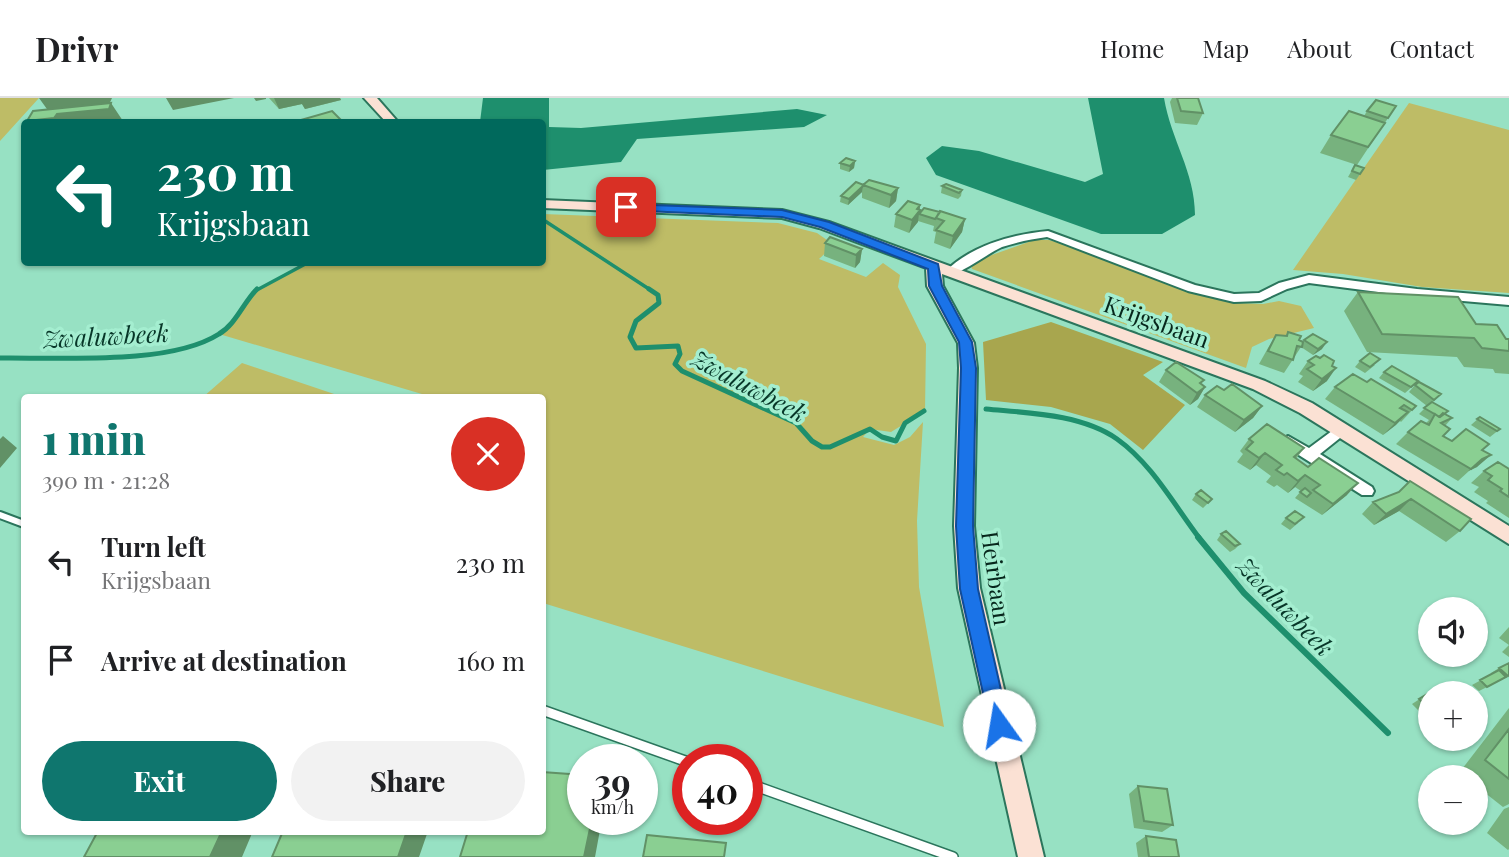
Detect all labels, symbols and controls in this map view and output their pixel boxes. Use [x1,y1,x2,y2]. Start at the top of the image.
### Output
text: Drivr [35,26,118,70]
text: Home [1100,32,1164,64]
text: Map [1202,32,1249,64]
text: About [1287,32,1351,64]
text: Contact [1389,32,1474,64]
text: 230 m [157,138,294,203]
icon: left [42,147,133,238]
pin [596,177,656,237]
icon: arrive [607,188,645,226]
text: Krijgsbaan [157,201,310,244]
street label: Krijgsbaan [1100,288,1214,354]
water label: Zwaluwbeek [42,316,169,354]
water label: Zwaluwbeek [686,341,813,429]
text: 1 min [42,410,146,466]
button: close [451,417,525,491]
text: 390 m · 21:28 [42,464,170,495]
text: Turn left [101,529,206,564]
street label: Heirbaan [975,529,1019,627]
icon: left [42,543,80,581]
text: 230 m [456,545,525,580]
water label: Zwaluwbeek [1230,549,1341,662]
text: Krijgsbaan [101,564,211,595]
map controls [1418,597,1488,835]
button: sound [1418,597,1488,667]
icon: arrive [42,641,80,679]
text: Arrive at destination [101,643,347,678]
text: 160 m [457,643,525,678]
button: + [1418,681,1488,751]
position arrow [962,688,1036,762]
button: Exit [42,741,277,821]
button: Share [291,741,525,821]
speed limit sign: 40 [672,744,763,835]
text: 39 [594,757,631,804]
button: − [1418,765,1488,835]
text: km/h [591,795,634,819]

